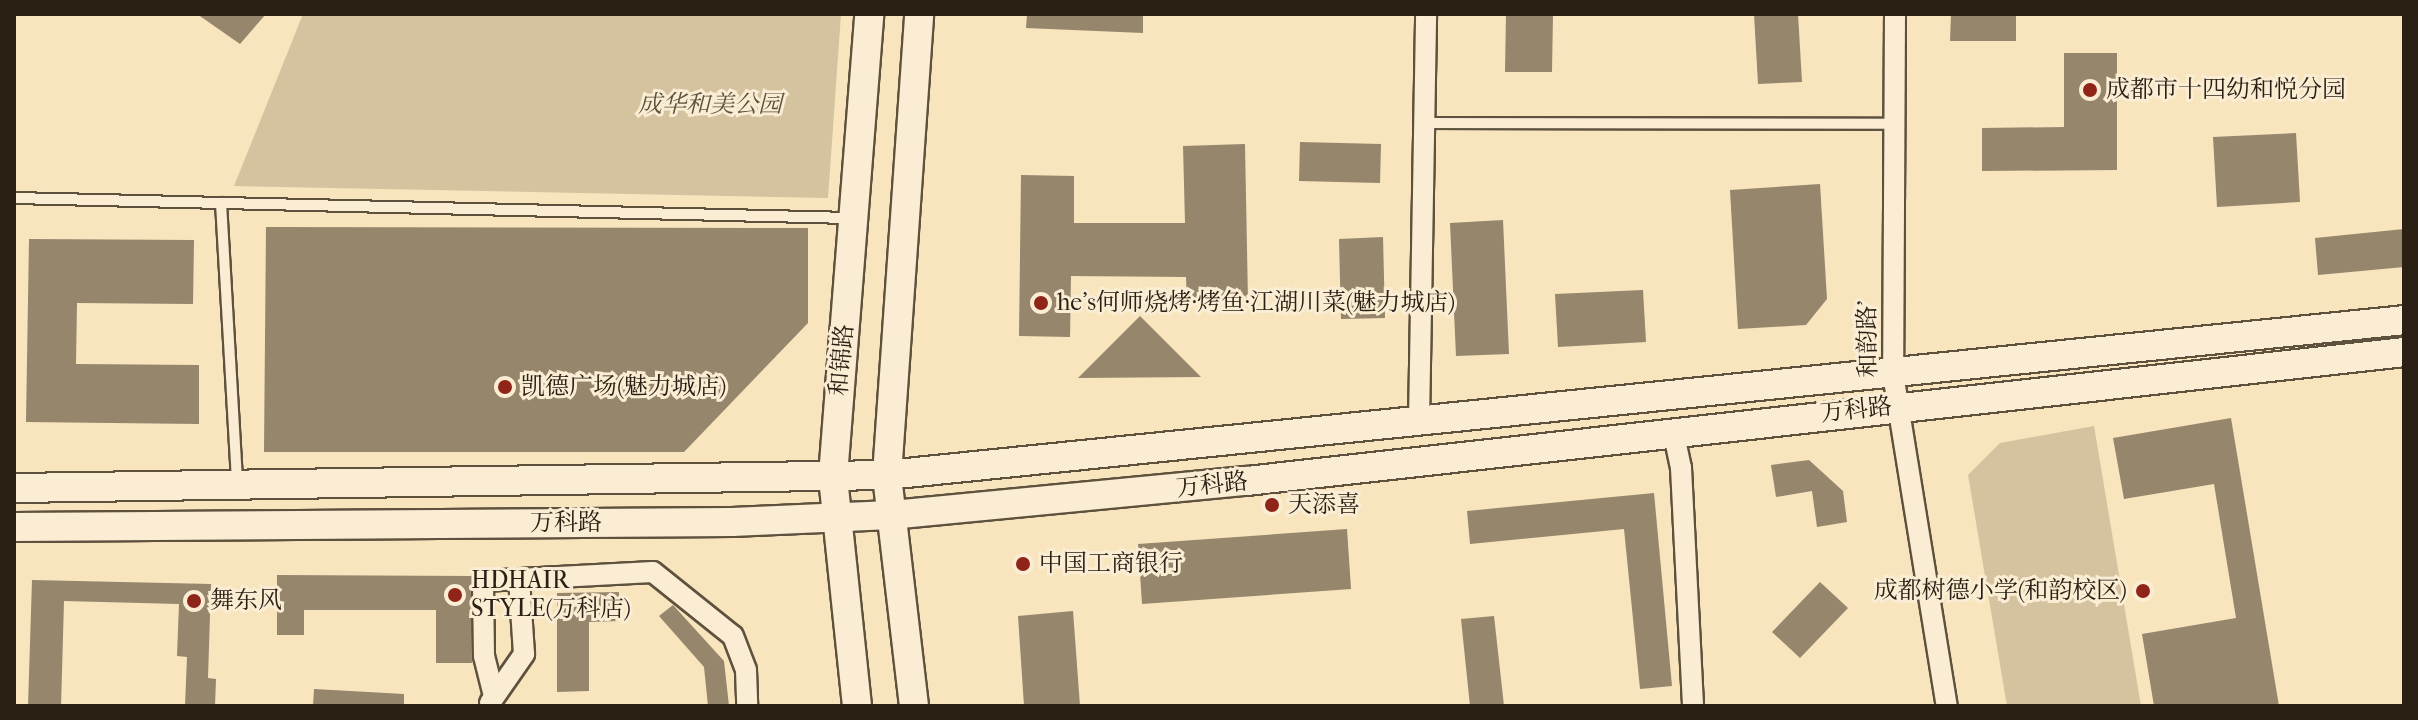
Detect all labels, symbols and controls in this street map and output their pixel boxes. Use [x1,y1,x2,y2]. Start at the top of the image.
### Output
place label: 成都市十四幼和悦分园 [2106,76,2346,104]
marker: 成都市十四幼和悦分园 [2081,81,2099,99]
park label: 成华和美公园 [638,91,782,119]
place label: he's何师烧烤·烤鱼·江湖川菜(魅力城店) [1057,289,1455,317]
marker: he's何师烧烤·烤鱼·江湖川菜(魅力城店) [1032,294,1050,312]
street label: 和韵路’ [1853,300,1883,378]
street label: 和锦路 [825,323,859,397]
place label: 凯德广场(魅力城店) [521,373,726,401]
marker: 凯德广场(魅力城店) [496,378,514,396]
street label: 万科路 [1819,392,1893,428]
street label: 万科路 [1175,467,1249,503]
place label: 天添喜 [1288,491,1360,519]
marker: 天添喜 [1263,496,1281,514]
street label: 万科路 [530,509,602,537]
place label: 中国工商银行 [1039,550,1183,578]
marker: 中国工商银行 [1014,555,1032,573]
place label: HDHAIR STYLE(万科店) [471,567,631,623]
place label: 成都树德小学(和韵校区) [1874,577,2127,605]
marker: 成都树德小学(和韵校区) [2134,582,2152,600]
marker: HDHAIR STYLE(万科店) [446,586,464,604]
place label: 舞东风 [210,587,282,615]
marker: 舞东风 [185,592,203,610]

